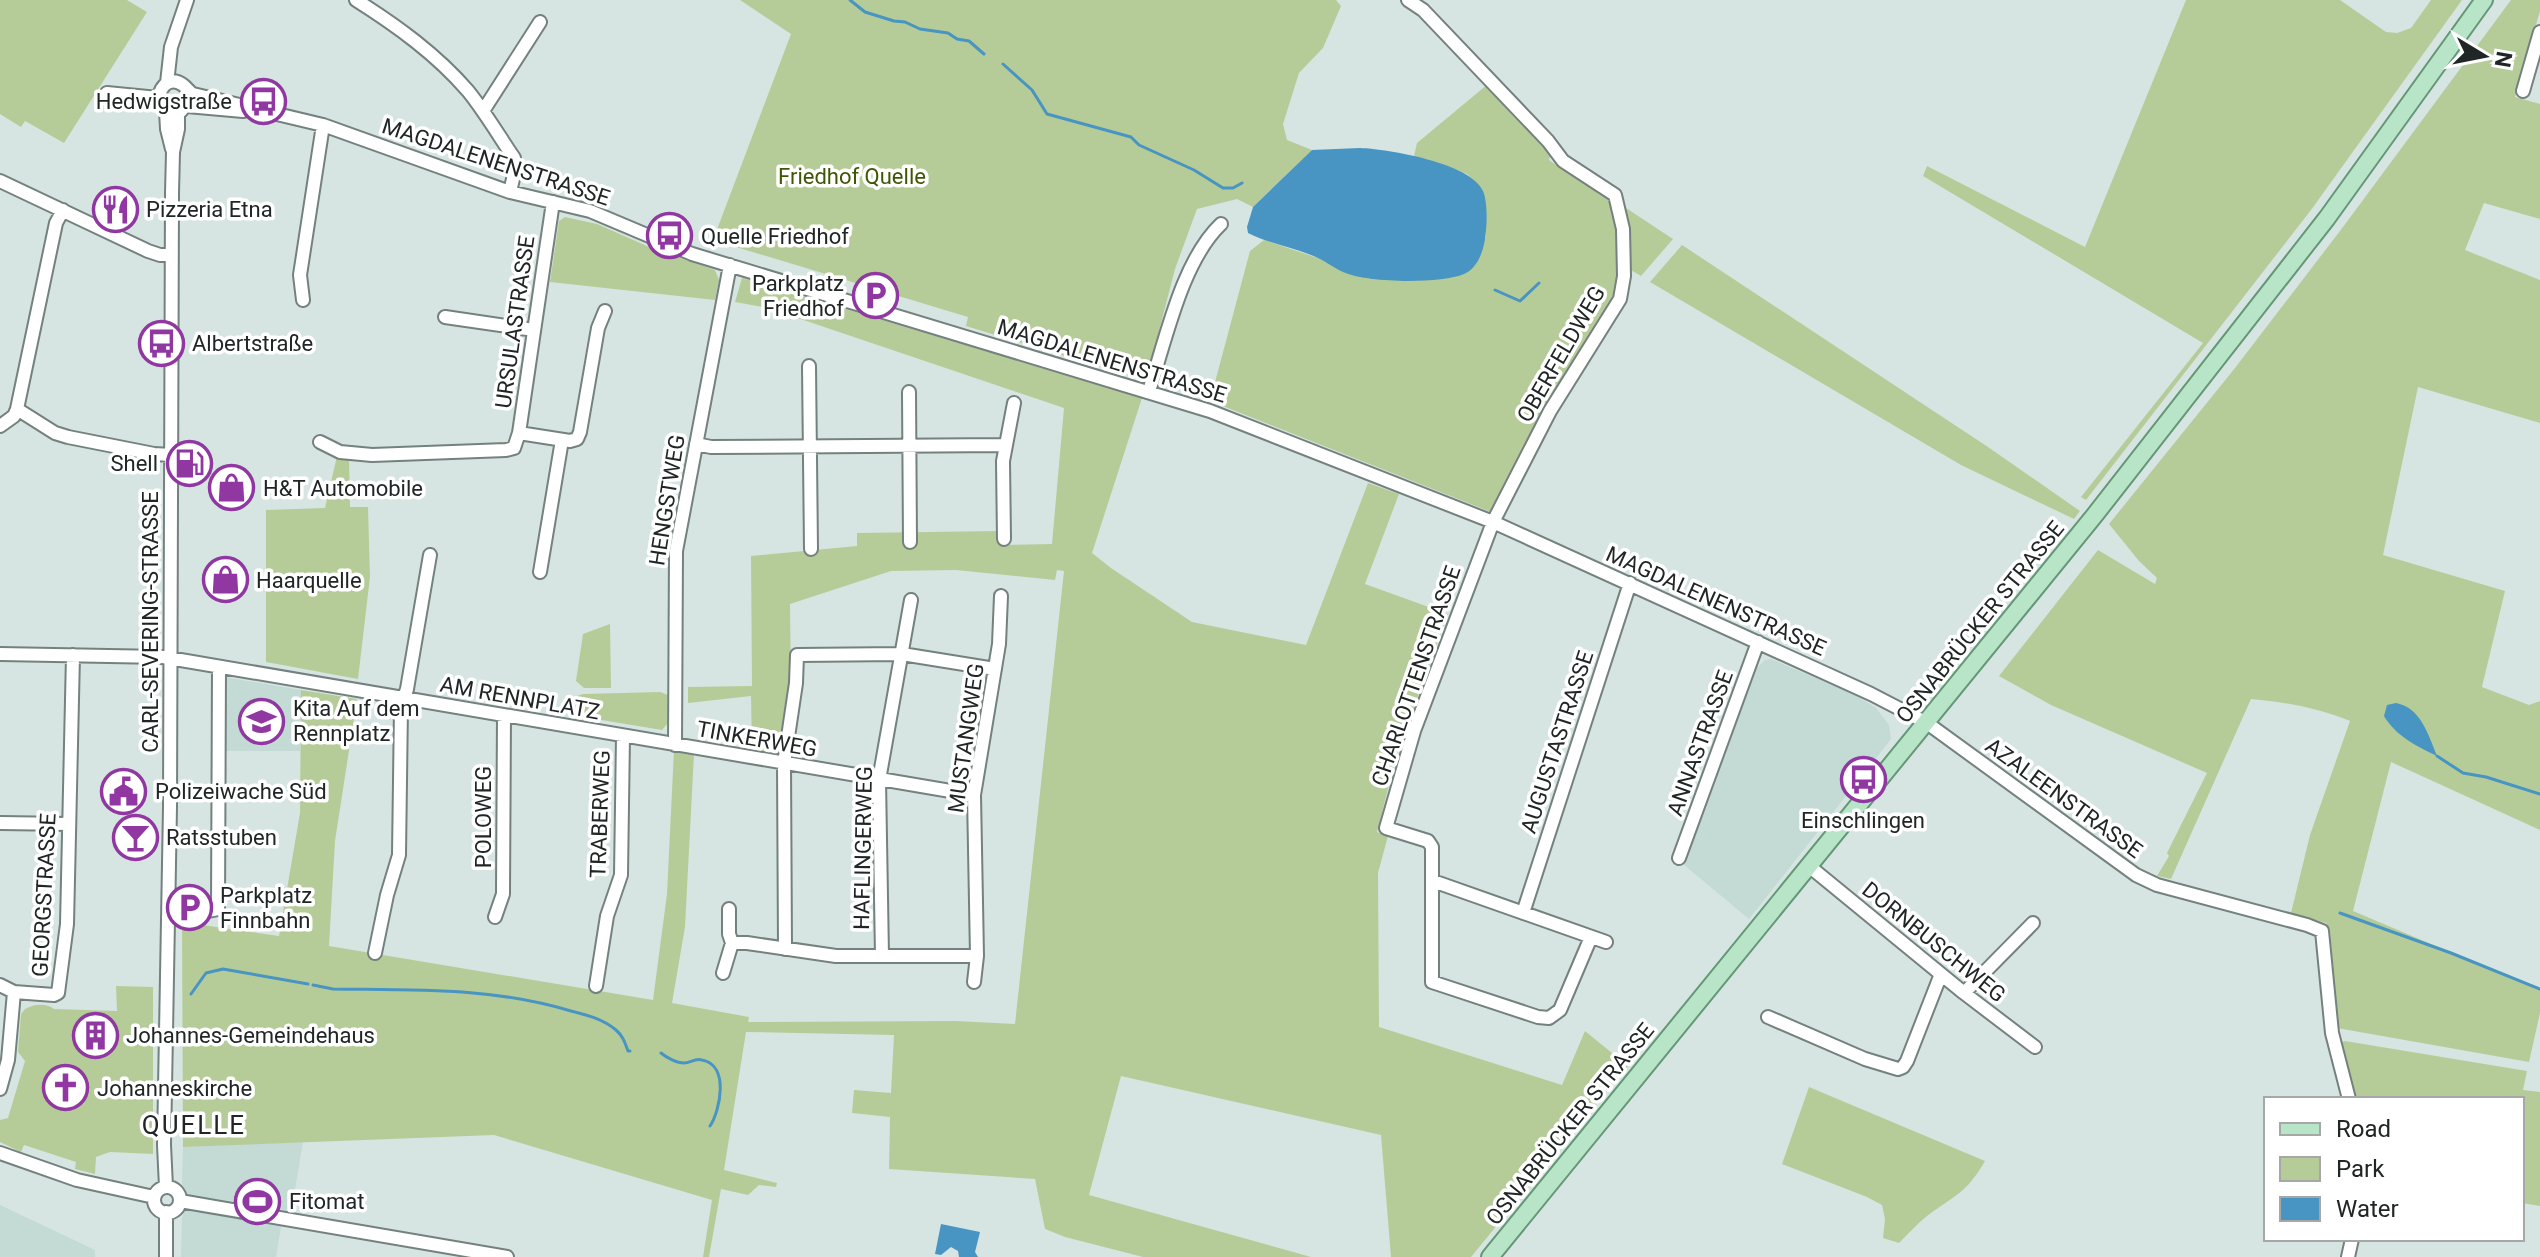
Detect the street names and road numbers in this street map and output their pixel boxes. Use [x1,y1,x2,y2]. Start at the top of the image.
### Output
street label: MAGDALENENSTRASSE [379,113,613,211]
street label: URSULASTRASSE [490,234,540,410]
street label: OBERFELDWEG [1512,282,1610,426]
street label: MAGDALENENSTRASSE [994,314,1230,408]
street label: HENGSTWEG [644,433,690,567]
street label: CARL-SEVERING-STRASSE [138,491,163,753]
street label: OSNABRÜCKER STRASSE [1891,516,2069,728]
street label: MAGDALENENSTRASSE [1602,541,1830,661]
street label: CHARLOTTENSTRASSE [1367,563,1465,789]
street label: AUGUSTASTRASSE [1516,648,1598,836]
street label: MUSTANGWEG [943,662,989,814]
street label: ANNASTRASSE [1662,667,1738,819]
street label: AM RENNPLATZ [438,672,602,724]
street label: TINKERWEG [695,716,819,762]
street label: AZALEENSTRASSE [1981,733,2147,863]
street label: TRABERWEG [585,750,615,878]
street label: POLOWEG [471,766,496,868]
street label: HAFLINGERWEG [849,766,877,930]
street label: GEORGSTRASSE [27,813,61,977]
street label: DORNBUSCHWEG [1857,877,2011,1007]
street label: OSNABRÜCKER STRASSE [1481,1018,1659,1230]

